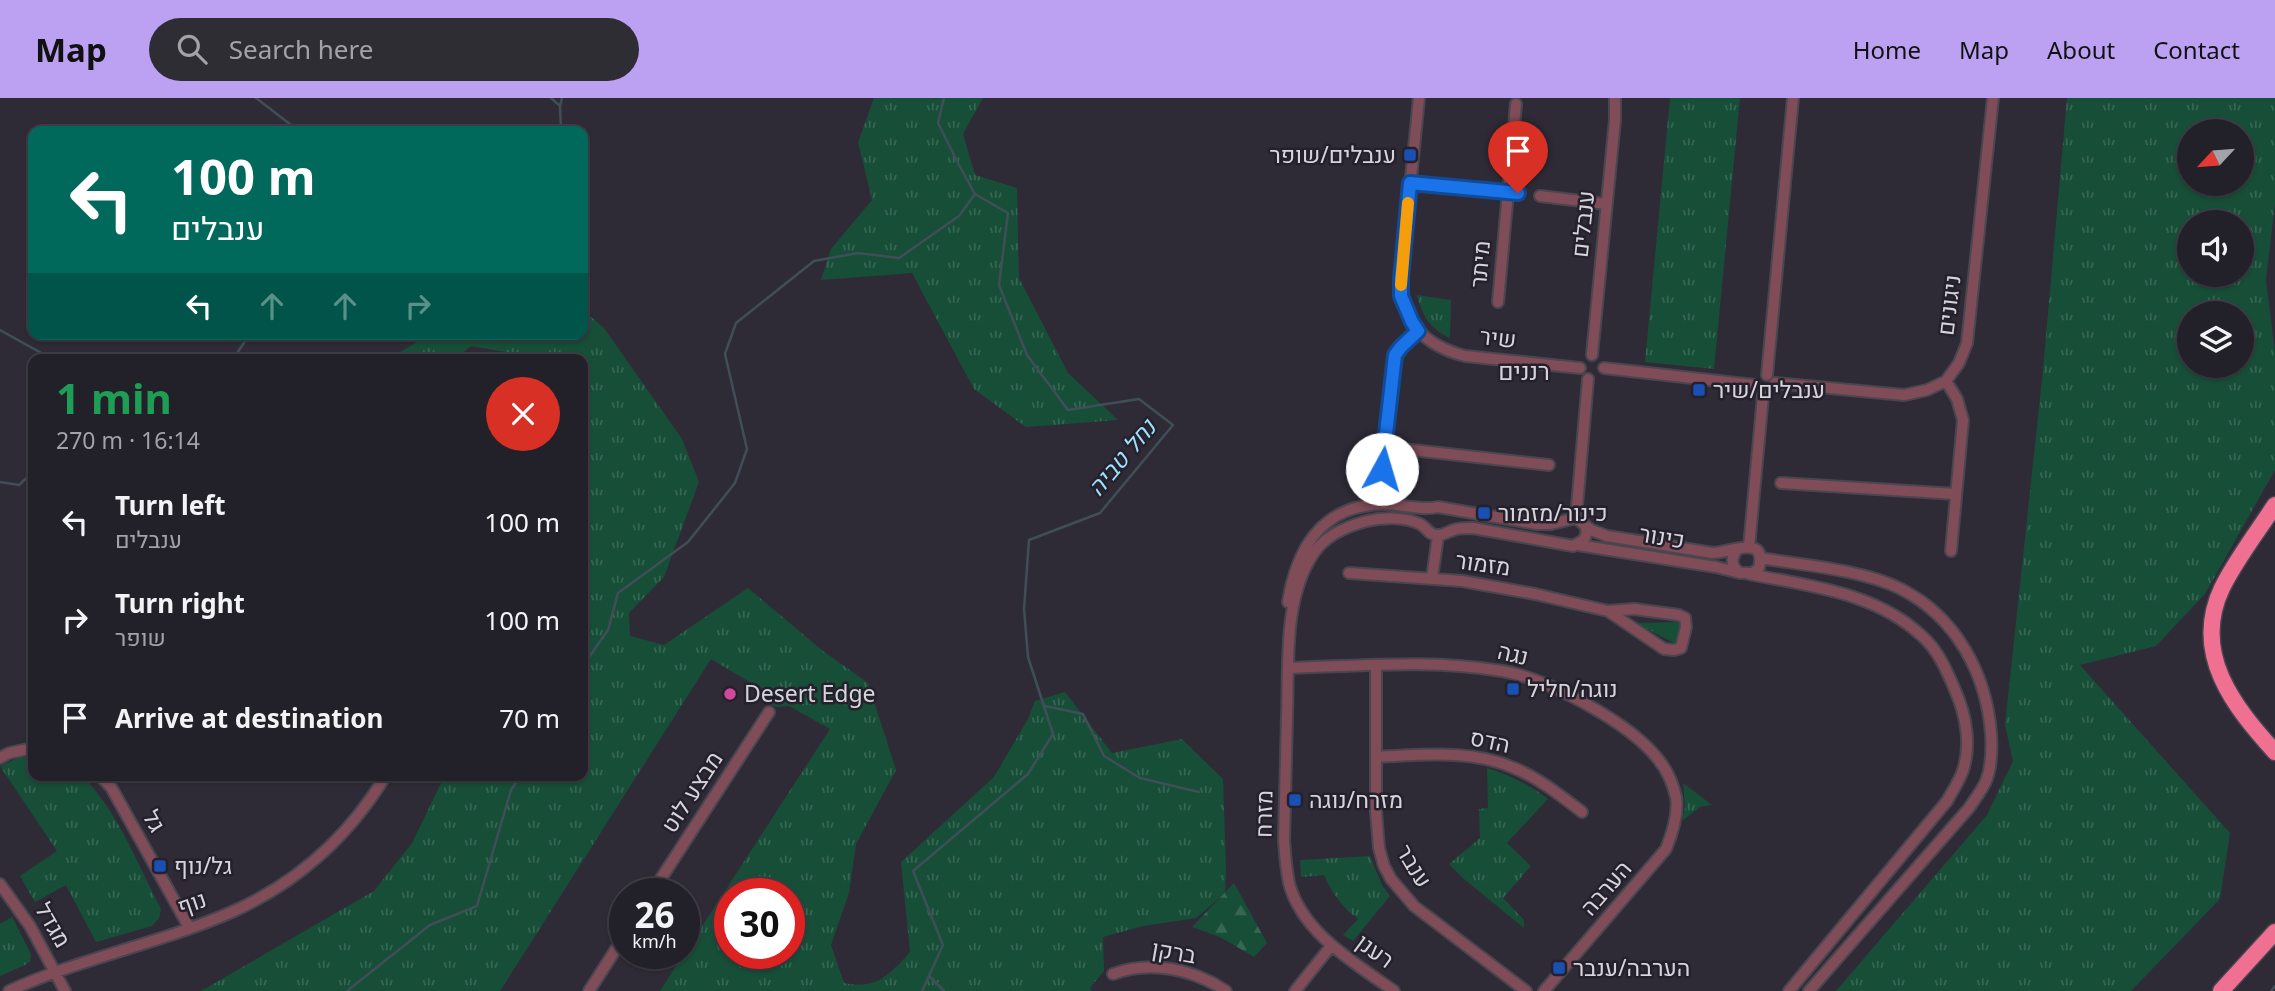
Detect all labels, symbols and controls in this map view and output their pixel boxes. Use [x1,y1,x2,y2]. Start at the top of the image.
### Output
search box [149,18,639,81]
text: Map [35,27,107,72]
icon: search [173,30,211,68]
text: Search here [229,31,373,67]
text: Home [1853,33,1921,66]
text: Map [1959,33,2009,66]
text: About [2047,33,2115,66]
text: Contact [2153,33,2240,66]
north arrow [2177,119,2254,196]
map controls [2177,119,2254,378]
pin [1488,121,1548,193]
icon: arrive [1499,132,1537,170]
place label: ענבלים/שופר [1270,138,1396,170]
text: 100 m [171,143,316,209]
marker: ענבלים/שופר [1402,147,1418,163]
icon: left [56,154,147,245]
street label: ענבלים [1563,189,1601,259]
text: ענבלים [171,206,264,249]
button: sound [2177,210,2254,287]
street label: מיתר [1461,239,1497,289]
street label: ניגונים [1928,273,1968,337]
icon: left [180,287,218,325]
icon: ahead [253,287,291,325]
icon: ahead [326,287,364,325]
icon: right [399,287,437,325]
button: layers [2177,301,2254,378]
street label: שיר [1478,319,1518,355]
district label: רננים [1498,354,1550,387]
text: 1 min [56,369,172,426]
place label: ענבלים/שיר [1713,373,1825,405]
button: close [486,377,560,451]
marker: ענבלים/שיר [1691,382,1707,398]
water label: נחל טביה [1079,410,1164,502]
text: 270 m · 16:14 [56,424,200,456]
position arrow [1345,432,1419,506]
text: Turn left [115,487,226,523]
place label: כינור/מזמור [1498,496,1608,528]
icon: left [56,503,94,541]
text: 100 m [484,504,560,540]
marker: כינור/מזמור [1476,505,1492,521]
street label: כינור [1637,517,1687,555]
text: ענבלים [115,523,182,555]
street label: מזמור [1453,543,1513,583]
text: Turn right [115,585,245,621]
icon: right [56,601,94,639]
text: 100 m [484,602,560,638]
text: שופר [115,621,166,653]
street label: נגה [1495,634,1532,672]
place label: נוגה/חליל [1527,672,1618,704]
place label: Desert Edge [744,677,876,709]
marker: נוגה/חליל [1505,681,1521,697]
marker: Desert Edge [722,686,738,702]
icon: arrive [56,699,94,737]
text: Arrive at destination [115,700,384,736]
text: 70 m [499,700,560,736]
street label: הדס [1467,720,1513,760]
street label: מבצע לוט [653,744,729,838]
place label: מזרח/נוגה [1309,783,1403,815]
street label: מזרח [1247,790,1279,838]
marker: מזרח/נוגה [1287,792,1303,808]
street label: גל [136,804,174,837]
street label: ענבר [1390,838,1440,893]
place label: גל/נוף [174,849,232,881]
street label: הערבה [1572,853,1638,922]
marker: גל/נוף [152,858,168,874]
speed limit sign: 30 [714,878,805,969]
street label: נוף [173,882,210,922]
text: 26 [634,891,675,938]
street label: מגדל [28,896,80,953]
street label: רענן [1350,926,1401,975]
text: km/h [632,929,677,953]
street label: ברקן [1150,931,1199,971]
place label: הערבה/ענבר [1573,951,1690,983]
marker: הערבה/ענבר [1551,960,1567,976]

